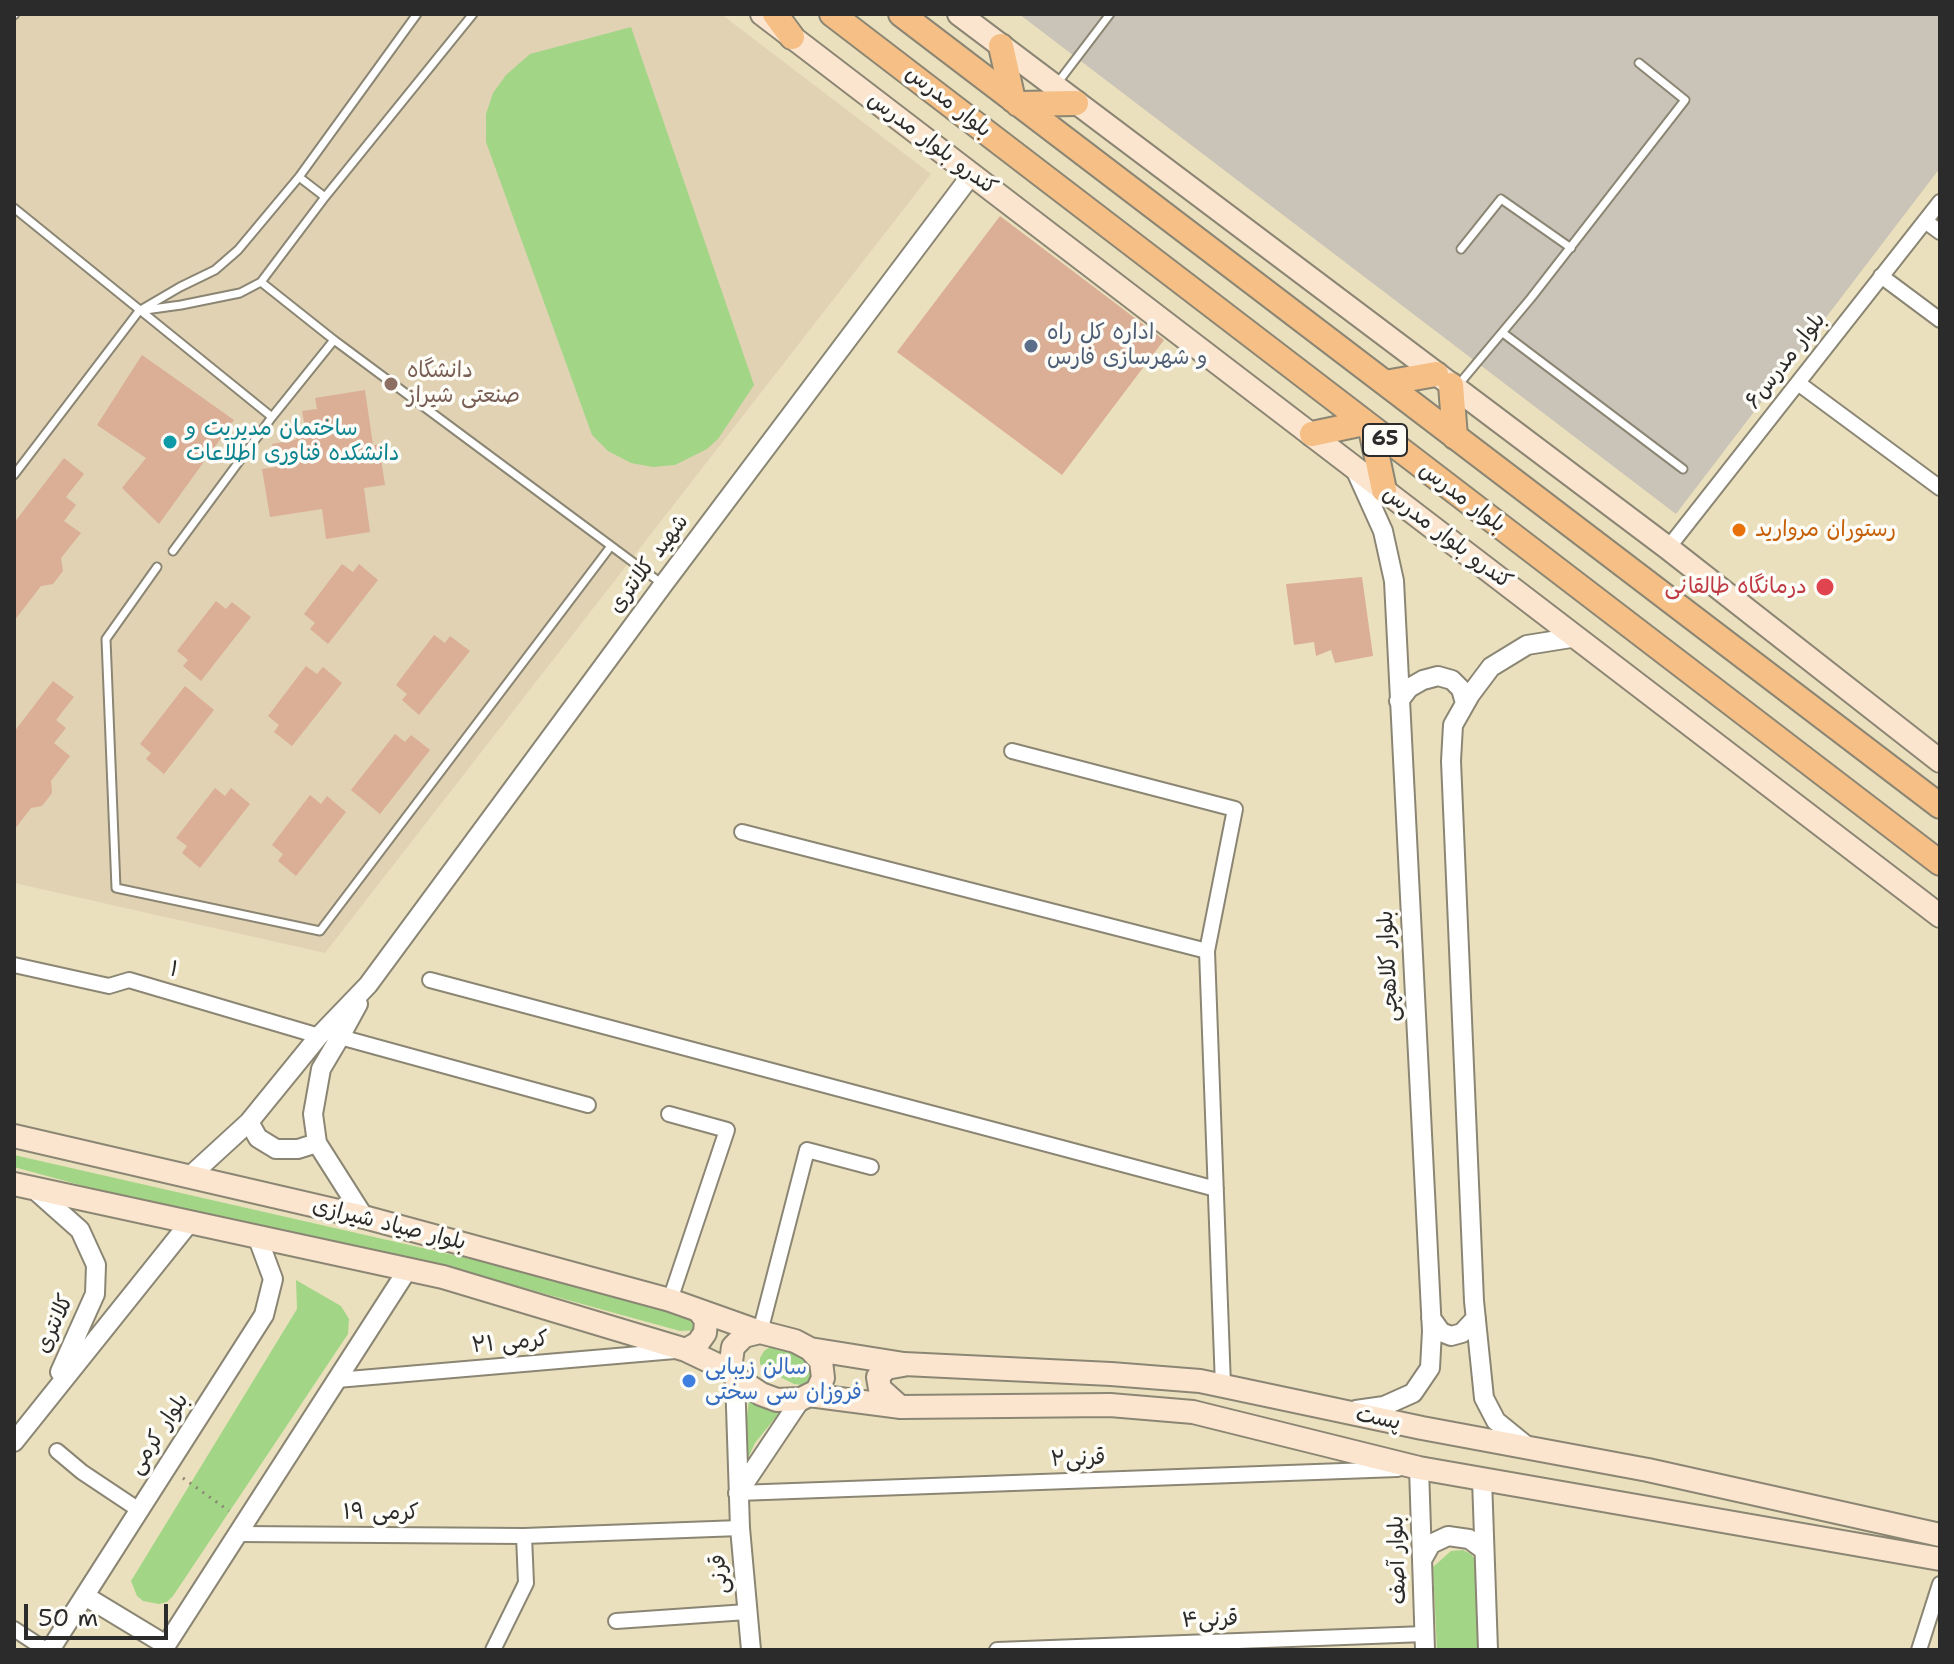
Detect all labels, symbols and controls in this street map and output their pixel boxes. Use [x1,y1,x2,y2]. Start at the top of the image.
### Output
street label: بلوار مدرس [900,60,996,144]
street label: کندرو بلوار مدرس [862,87,1002,201]
street label: بلوار مدرس۶ [1740,308,1832,414]
place label: اداره کل راه و شهرسازی فارس [1047,320,1207,372]
marker: اداره کل راه و شهرسازی فارس [1022,337,1040,355]
place label: دانشگاه صنعتی شیراز [407,358,520,410]
marker: دانشگاه صنعتی شیراز [382,375,400,393]
place label: ساختمان مدیریت و دانشکده فناوری اطلاعات [186,416,400,468]
road number: 65 [1363,424,1407,456]
marker: ساختمان مدیریت و دانشکده فناوری اطلاعات [161,433,179,451]
street label: بلوار مدرس [1413,457,1511,539]
street label: کندرو بلوار مدرس [1377,481,1517,595]
street label: شهید کلانتری [603,509,695,619]
place label: رستوران مروارید [1755,517,1896,543]
marker: رستوران مروارید [1730,521,1748,539]
place label: درمانگاه طالقانی [1664,574,1807,600]
marker: درمانگاه طالقانی [1814,576,1836,598]
street label: بلوار کلاهچی [1373,910,1405,1022]
street label: ۱ [167,956,181,984]
street label: بلوار صیاد شیرازی [309,1193,469,1257]
street label: کلانتری [30,1290,80,1358]
street label: کرمی ۲۱ [470,1326,550,1360]
place label: سالن زیبایی فروزان سی سختی [705,1355,862,1406]
marker: سالن زیبایی فروزان سی سختی [680,1372,698,1390]
street label: بلوار کرمی [123,1389,195,1479]
street label: پست [1353,1401,1403,1437]
street label: قرنی۲ [1050,1445,1106,1473]
street label: کرمی ۱۹ [343,1500,419,1526]
street label: بلوار آصف [1383,1515,1413,1605]
street label: قرنی [705,1553,735,1595]
scale bar [28,1588,172,1638]
text: 50 m [38,1602,98,1634]
street label: قرنی۴ [1181,1606,1239,1634]

